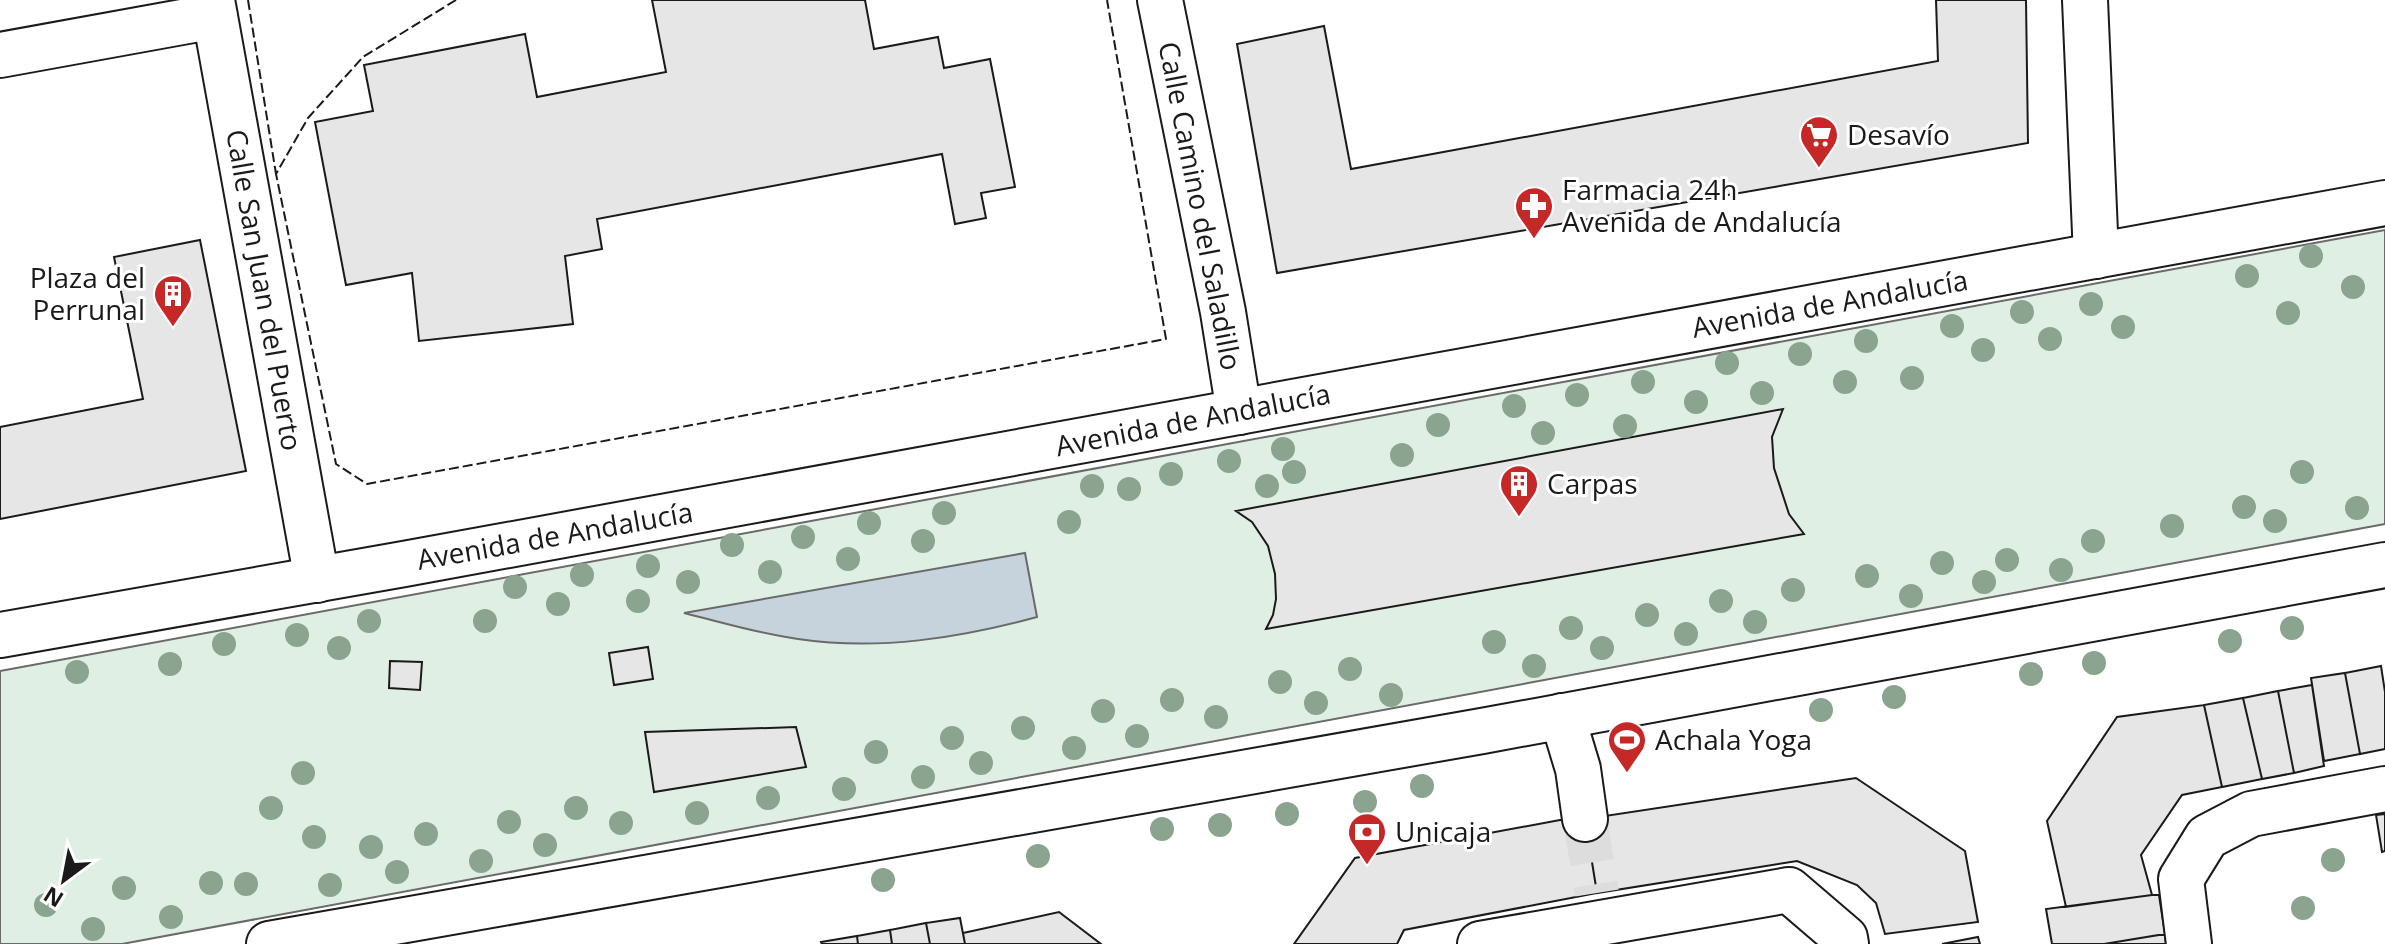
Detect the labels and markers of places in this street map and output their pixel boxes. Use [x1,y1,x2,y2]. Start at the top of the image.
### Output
supermarket icon: Desavío [1798,114,1840,169]
place label: Desavío [1847,115,1950,153]
place label: Farmacia 24h Avenida de Andalucía [1562,170,1842,240]
pharmacy icon: Farmacia 24h Avenida de Andalucía [1513,185,1555,240]
place label: Plaza del Perrunal [30,258,145,328]
building icon: Plaza del Perrunal [152,273,194,328]
building icon: Carpas [1498,463,1540,518]
place label: Carpas [1547,464,1638,502]
sports icon: Achala Yoga [1606,719,1648,774]
place label: Achala Yoga [1655,720,1812,758]
bank icon: Unicaja [1346,811,1388,866]
place label: Unicaja [1395,812,1491,850]

